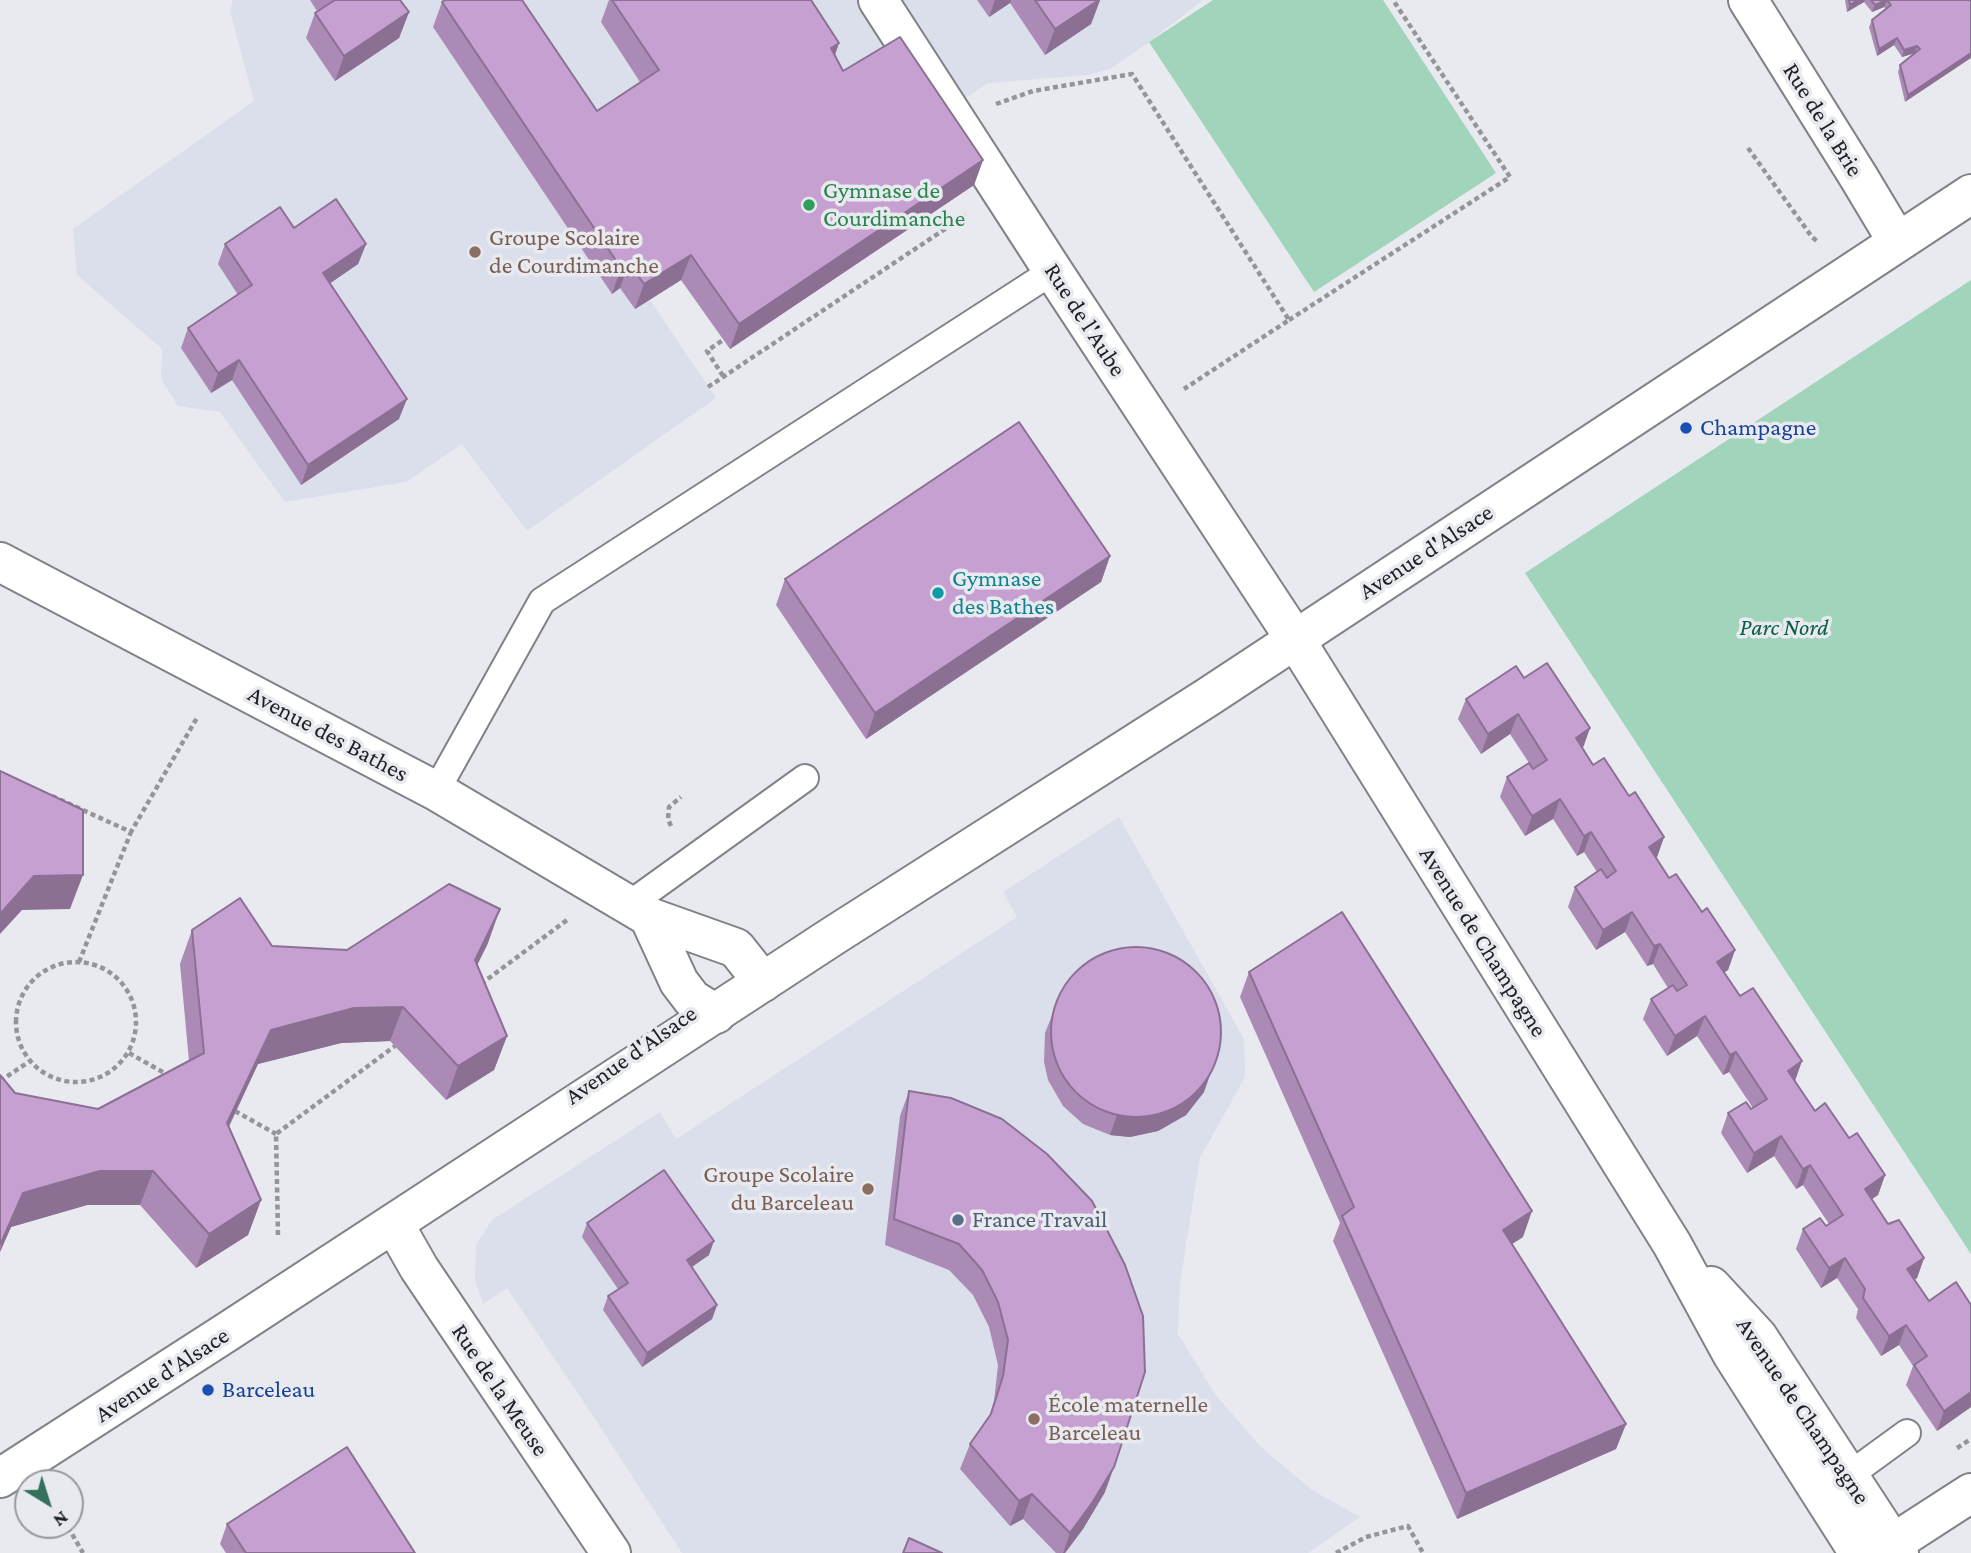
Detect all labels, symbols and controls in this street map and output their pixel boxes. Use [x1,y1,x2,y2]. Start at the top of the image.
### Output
street label: Rue de la Brie [1777,58,1869,182]
place label: Gymnase de Courdimanche [823,177,965,233]
marker: Gymnase de Courdimanche [801,197,817,213]
place label: Groupe Scolaire de Courdimanche [489,224,659,280]
marker: Groupe Scolaire de Courdimanche [467,244,483,260]
street label: Rue de l'Aube [1038,258,1132,382]
place label: Champagne [1700,414,1816,442]
marker: Champagne [1678,420,1694,436]
street label: Avenue d'Alsace [1354,498,1498,606]
place label: Gymnase des Bathes [952,565,1054,621]
marker: Gymnase des Bathes [930,585,946,601]
park label: Parc Nord [1740,614,1828,642]
street label: Avenue des Bathes [243,680,413,788]
street label: Avenue de Champagne [1413,841,1553,1043]
street label: Avenue d'Alsace [560,999,702,1111]
place label: Groupe Scolaire du Barceleau [703,1161,854,1217]
marker: Groupe Scolaire du Barceleau [860,1181,876,1197]
place label: France Travail [972,1206,1107,1234]
marker: France Travail [950,1212,966,1228]
street label: Avenue de Champagne [1730,1312,1876,1510]
street label: Rue de la Meuse [445,1318,555,1462]
street label: Avenue d'Alsace [90,1321,234,1429]
place label: Barceleau [222,1376,315,1404]
marker: Barceleau [200,1382,216,1398]
place label: École maternelle Barceleau [1048,1391,1208,1447]
marker: École maternelle Barceleau [1026,1411,1042,1427]
north arrow [14,1469,84,1539]
text: N [49,1507,73,1532]

